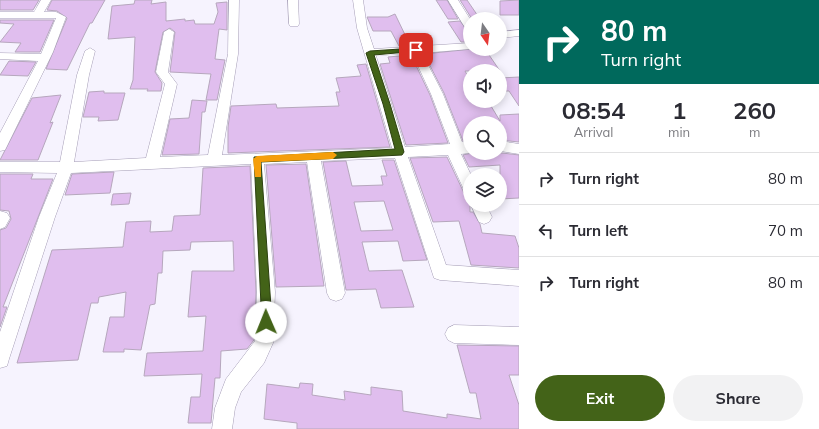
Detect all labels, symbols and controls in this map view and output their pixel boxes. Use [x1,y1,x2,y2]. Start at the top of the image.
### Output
north arrow [463,12,507,56]
map controls [463,12,507,212]
text: 80 m [601,13,667,48]
icon: right [535,16,587,68]
pin [399,33,433,67]
icon: arrive [405,39,427,61]
text: Turn right [601,48,681,71]
button: sound [463,64,507,108]
text: 08:54 [562,95,625,125]
text: 1 [672,95,686,125]
text: 260 [733,95,776,125]
button: search [463,116,507,160]
text: Arrival [574,124,613,140]
text: min [668,124,690,140]
text: m [749,124,760,140]
button: layers [463,168,507,212]
icon: right [535,168,557,190]
text: Turn right [569,169,639,188]
text: 80 m [768,169,803,188]
icon: left [535,220,557,242]
text: Turn left [569,221,628,240]
text: 70 m [768,221,803,240]
icon: right [535,272,557,294]
text: Turn right [569,273,639,292]
text: 80 m [768,273,803,292]
position arrow [245,301,287,343]
button: Exit [535,375,665,421]
button: Share [673,375,803,421]

